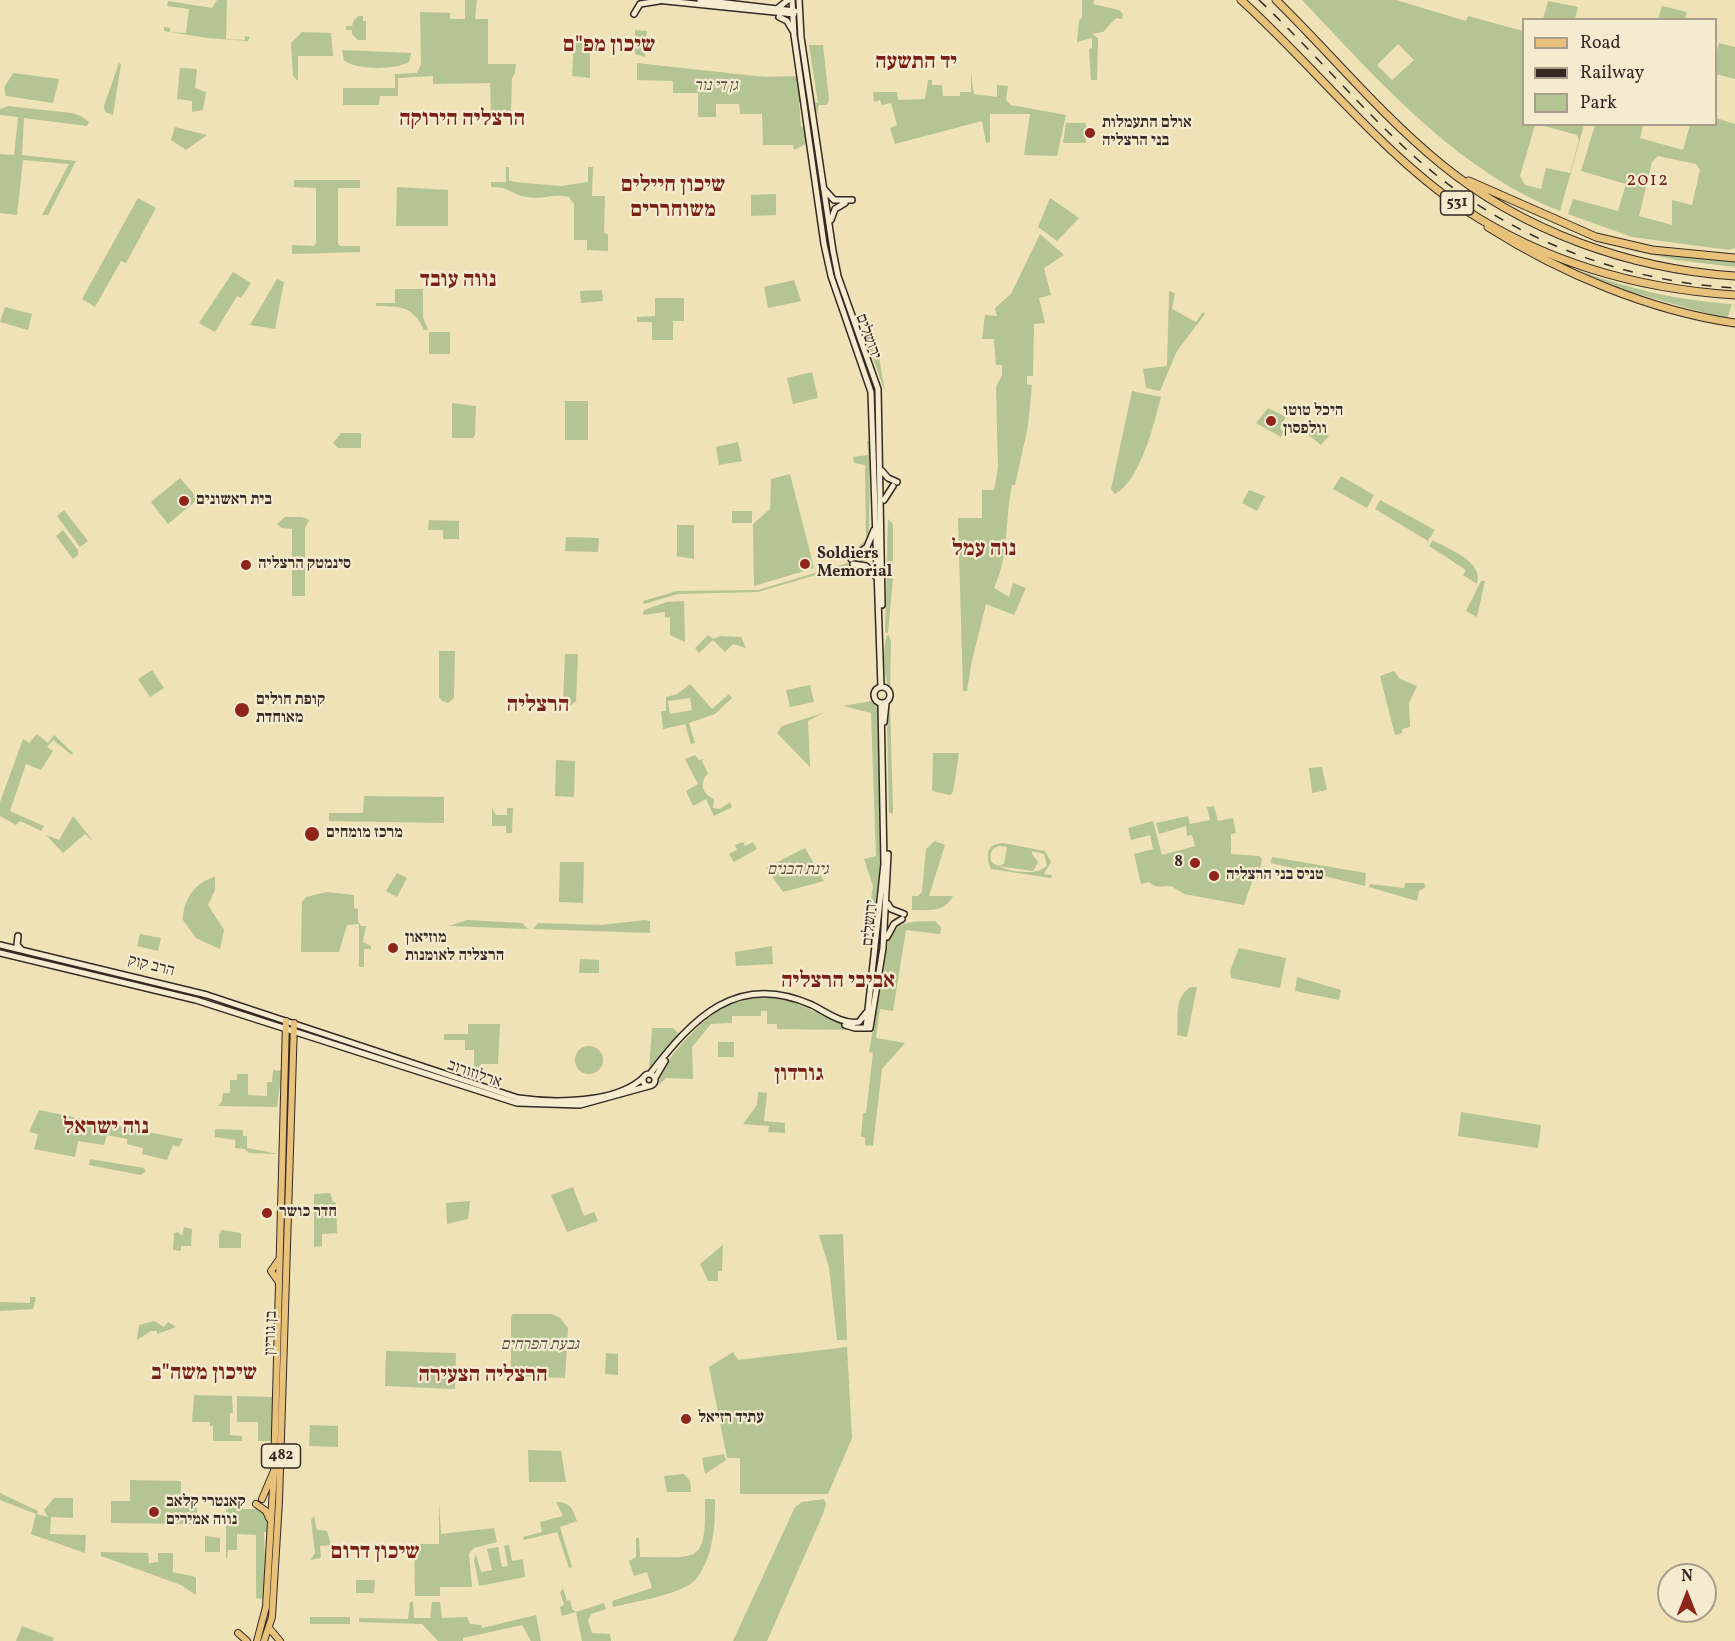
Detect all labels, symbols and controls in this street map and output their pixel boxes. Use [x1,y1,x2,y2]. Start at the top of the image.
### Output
legend [1522,18,1717,126]
text: Road [1580,31,1621,56]
district label: שיכון מפ"ם [563,34,655,60]
district label: יד התשעה [875,51,957,77]
text: Railway [1580,61,1644,86]
park label: גן די נור [694,77,738,97]
text: Park [1580,91,1617,116]
district label: הרצליה הירוקה [399,108,525,134]
place label: אולם התעמלות בני הרצליה [1102,114,1192,152]
marker: אולם התעמלות בני הרצליה [1083,126,1097,140]
district label: 2012 [1627,171,1669,193]
district label: שיכון חיילים משוחררים [621,174,725,226]
road number: 531 [1440,191,1474,215]
district label: נווה עובד [420,269,496,295]
street label: ירושלים [850,312,884,362]
place label: היכל טוטו וולפסון [1283,402,1343,440]
marker: היכל טוטו וולפסון [1264,414,1278,428]
place label: בית ראשונים [196,491,272,511]
marker: בית ראשונים [177,494,191,508]
district label: נוה עמל [952,538,1016,564]
place label: Soldiers Memorial [817,545,892,583]
place label: סינמטק הרצליה [258,555,351,575]
marker: Soldiers Memorial [798,557,812,571]
marker: סינמטק הרצליה [239,558,253,572]
place label: קופת חולים מאוחדת [256,691,325,729]
district label: הרצליה [506,694,570,720]
marker: קופת חולים מאוחדת [233,701,251,719]
place label: מרכז מומחים [326,824,403,844]
marker: מרכז מומחים [303,825,321,843]
place label: 8 [1174,853,1183,873]
marker: 8 [1188,856,1202,870]
park label: גינת הבנים [767,861,829,881]
place label: טניס בני הרצליה [1226,866,1324,886]
marker: טניס בני הרצליה [1207,869,1221,883]
street label: ירושלים [859,899,883,947]
place label: מוזיאון הרצליה לאומנות [405,929,504,967]
marker: מוזיאון הרצליה לאומנות [386,941,400,955]
street label: הרב קוק [126,952,176,982]
district label: אביבי הרצליה [781,970,895,996]
street label: ארלוזורוב [444,1057,504,1093]
district label: גורדון [774,1063,824,1089]
district label: נוה ישראל [63,1116,149,1142]
place label: חדר כושר [279,1203,337,1223]
marker: חדר כושר [260,1206,274,1220]
street label: בן גוריון [262,1310,282,1356]
park label: גבעת הפרחים [501,1336,579,1356]
district label: שיכון משה"ב [151,1362,257,1388]
district label: הרצליה הצעירה [418,1364,548,1390]
place label: עתיד רזיאל [698,1409,764,1429]
marker: עתיד רזיאל [679,1412,693,1426]
road number: 482 [262,1444,300,1468]
place label: קאנטרי קלאב נווה אמירים [166,1493,246,1531]
marker: קאנטרי קלאב נווה אמירים [147,1505,161,1519]
district label: שיכון דרום [331,1541,419,1567]
north arrow [1657,1563,1717,1623]
text: N [1681,1566,1693,1588]

